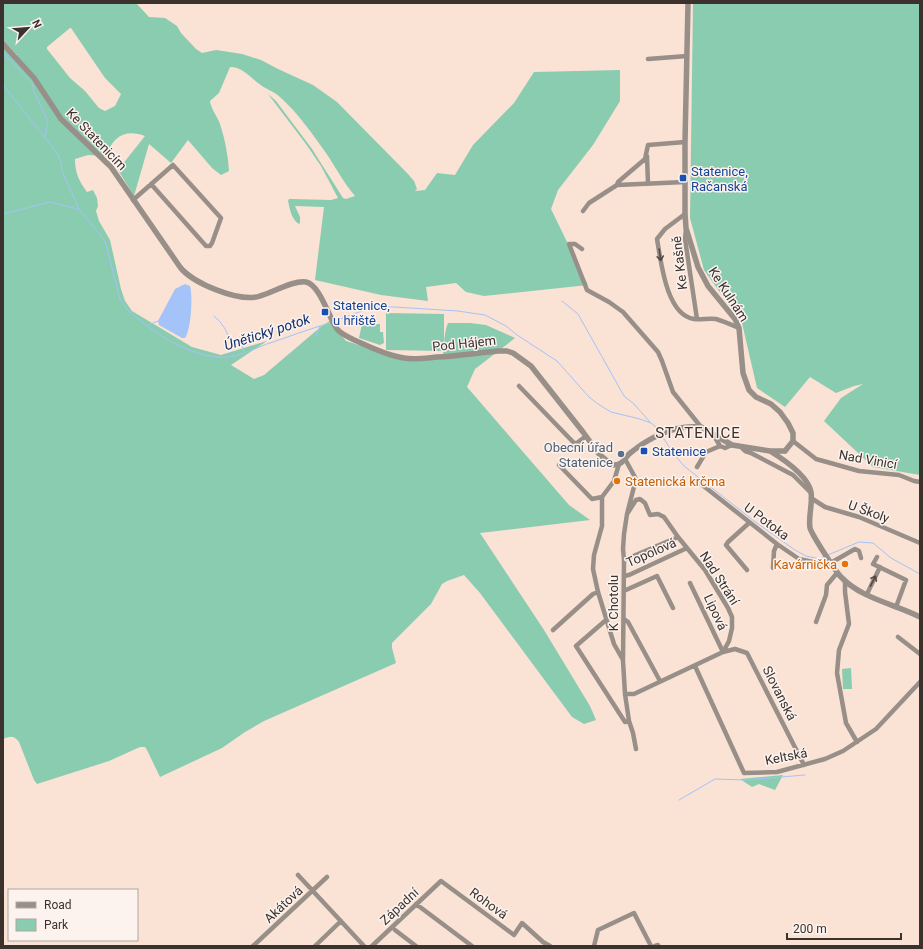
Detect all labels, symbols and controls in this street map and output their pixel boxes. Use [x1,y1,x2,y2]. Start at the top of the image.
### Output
north arrow [8,8,48,48]
text: N [29,17,44,30]
street label: Ke Statenicím [63,105,130,173]
place label: Statenice, Račanská [691,164,748,194]
marker: Statenice, Račanská [678,173,688,183]
street label: Ke Kašně [669,235,690,291]
one-way arrow [656,248,664,261]
street label: Ke Kulnám [705,264,752,324]
place label: Statenice, u hřiště [333,298,390,328]
marker: Statenice, u hřiště [320,307,330,317]
water label: Únětický potok [222,309,313,353]
street label: Pod Hájem [432,333,497,354]
district label: STATENICE [655,424,741,442]
place label: Obecní úřad Statenice [544,440,613,470]
place label: Statenice [652,444,706,459]
marker: Statenice [639,446,649,456]
street label: Nad Vinicí [838,447,899,472]
marker: Obecní úřad Statenice [616,449,626,459]
place label: Statenická krčma [625,474,725,489]
marker: Statenická krčma [612,476,622,486]
street label: U Školy [846,497,891,526]
street label: U Potoka [741,500,792,543]
street label: Topolová [624,535,678,570]
street label: Nad Strání [697,549,743,608]
place label: Kavárnička [773,557,837,572]
marker: Kavárnička [840,559,850,569]
street label: K Chotolu [606,575,621,631]
one-way arrow [870,575,878,587]
street label: Lipová [701,592,730,633]
street label: Slovanská [759,664,800,723]
street label: Keltská [764,745,808,768]
street label: Akátová [261,883,306,926]
street label: Západní [377,884,422,928]
street label: Rohová [467,885,511,922]
legend [8,889,138,941]
text: Road [44,898,72,912]
scale bar [787,915,901,941]
text: Park [44,918,69,932]
text: 200 m [793,922,827,936]

